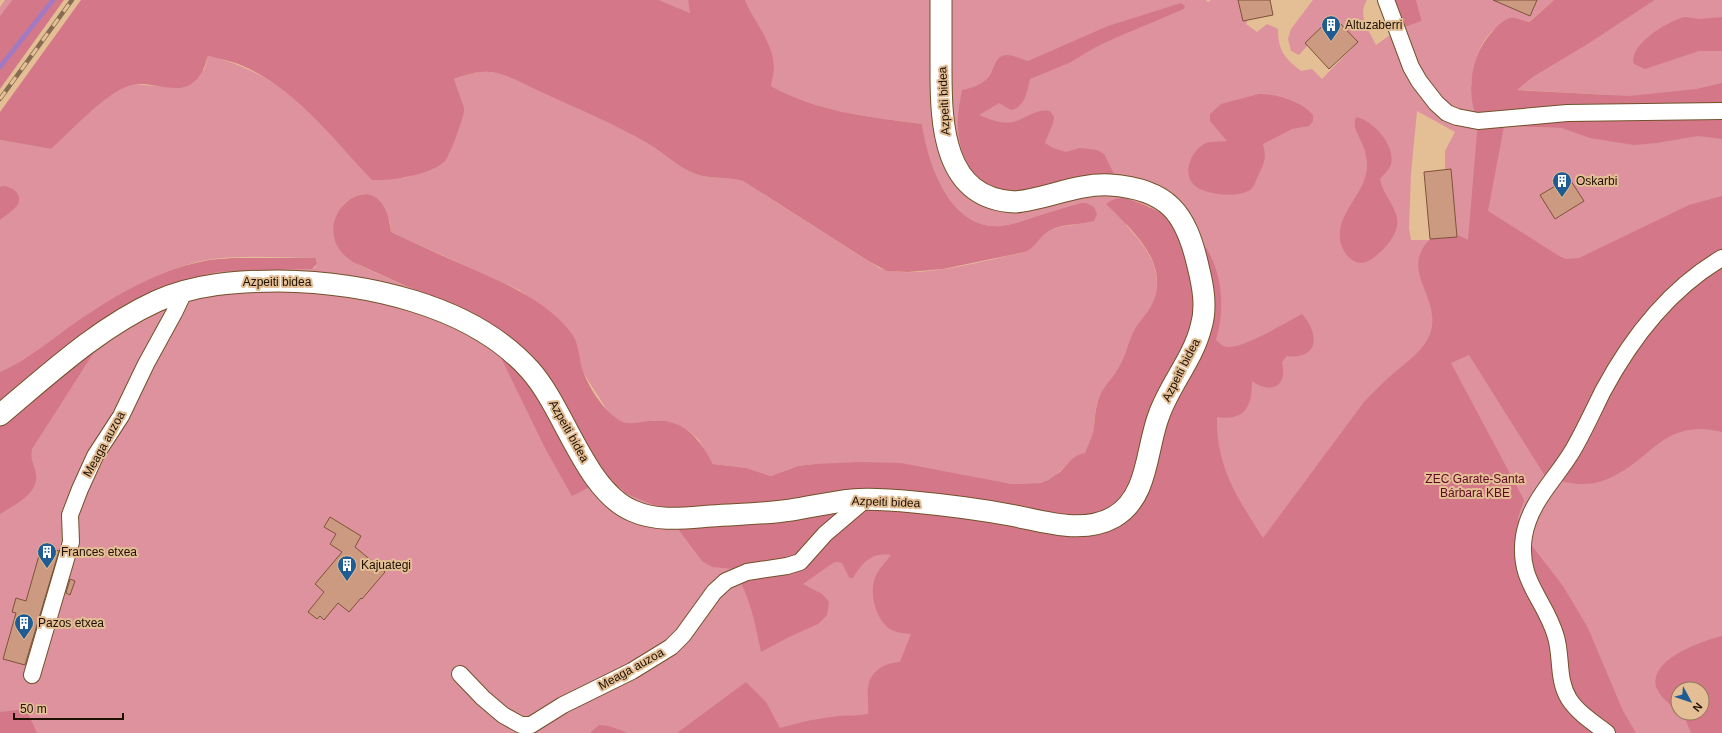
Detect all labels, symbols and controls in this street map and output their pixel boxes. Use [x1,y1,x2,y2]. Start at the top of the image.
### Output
building icon: Altuzaberri [1320,14,1342,42]
place label: Altuzaberri [1345,18,1402,32]
street label: Azpeiti bidea [935,66,953,136]
building icon: Oskarbi [1551,170,1573,198]
place label: Oskarbi [1576,174,1617,188]
street label: Azpeiti bidea [243,275,312,289]
street label: Azpeiti bidea [1159,336,1203,404]
street label: Azpeiti bidea [546,398,592,465]
street label: Meaga auzoa [80,409,128,479]
park label: ZEC Garate-Santa Bárbara KBE [1425,472,1525,500]
street label: Azpeiti bidea [851,494,921,510]
building icon: Frances etxea [36,541,58,569]
place label: Frances etxea [61,545,137,559]
building icon: Kajuategi [336,554,358,582]
place label: Kajuategi [361,558,411,572]
building icon: Pazos etxea [13,612,35,640]
place label: Pazos etxea [38,616,104,630]
street label: Meaga auzoa [596,645,666,693]
north arrow [1670,681,1710,721]
scale bar [14,695,123,721]
text: N [1690,701,1705,714]
text: 50 m [20,702,47,716]

